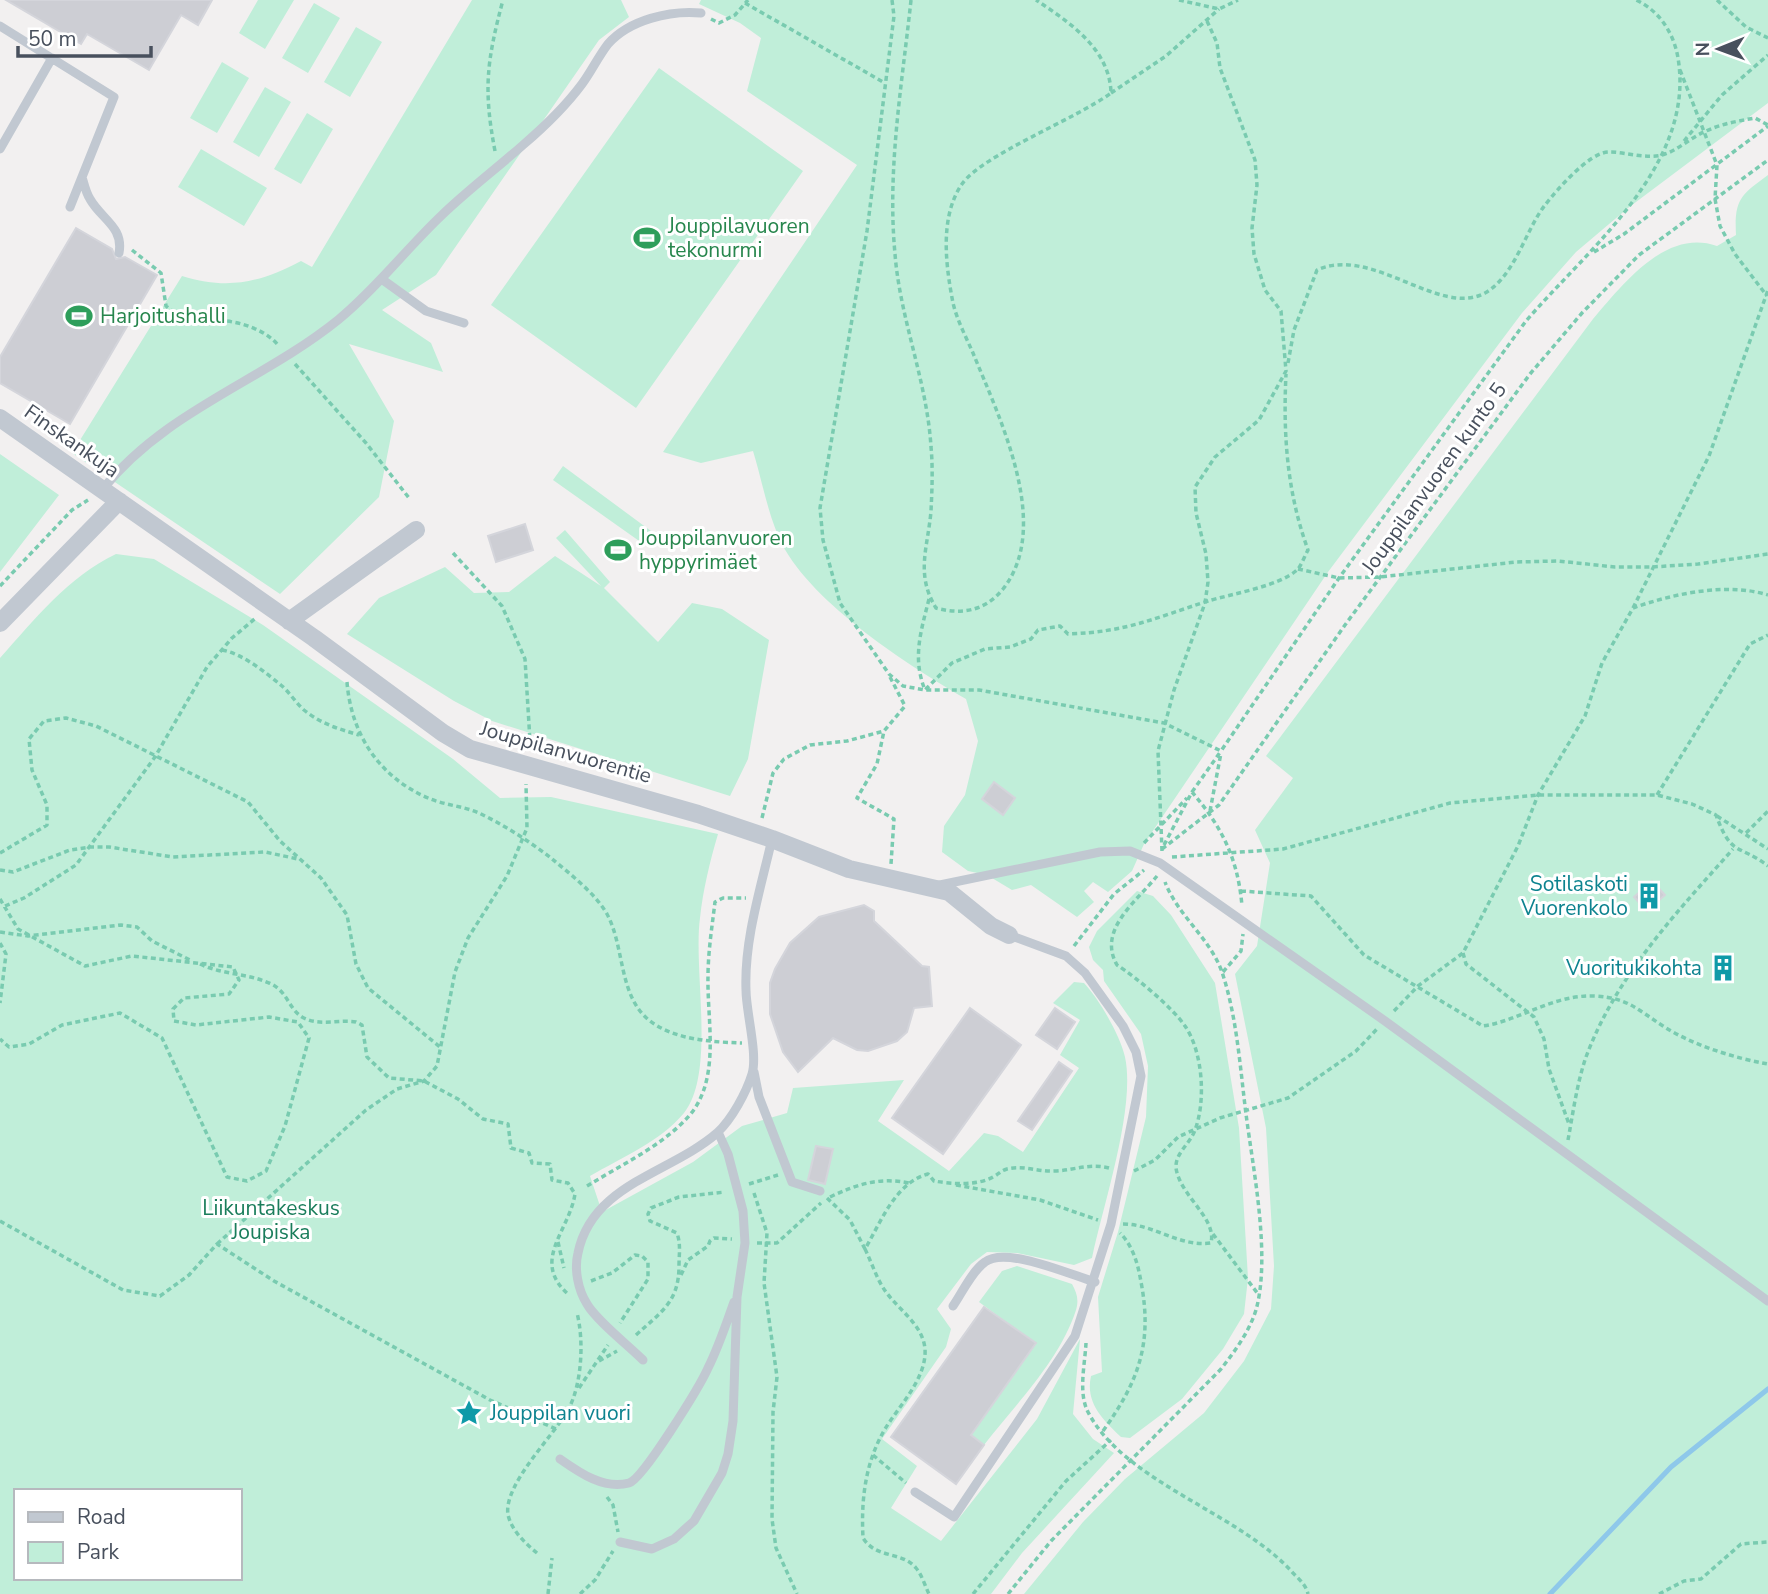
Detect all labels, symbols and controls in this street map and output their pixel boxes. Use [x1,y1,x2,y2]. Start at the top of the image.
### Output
scale bar [18,14,150,58]
north arrow [1684,14,1754,84]
text: 50 m [28,25,77,53]
text: N [1690,42,1716,57]
place label: Jouppilavuoren tekonurmi [667,212,810,264]
sports icon: Jouppilavuoren tekonurmi [632,223,662,253]
sports icon: Harjoitushalli [64,301,94,331]
place label: Harjoitushalli [100,302,226,330]
street label: Jouppilanvuoren kunto 5 [1354,377,1513,580]
street label: Finskankuja [19,398,125,484]
place label: Jouppilanvuoren hyppyrimäet [638,524,793,576]
sports icon: Jouppilanvuoren hyppyrimäet [603,535,633,565]
street label: Jouppilanvuorentie [476,714,655,790]
place label: Sotilaskoti Vuorenkolo [1520,870,1628,922]
building icon: Sotilaskoti Vuorenkolo [1634,881,1664,911]
building icon: Vuoritukikohta [1708,953,1738,983]
place label: Vuoritukikohta [1565,954,1702,982]
park label: Liikuntakeskus Joupiska [202,1194,340,1246]
place icon: Jouppilan vuori [454,1398,484,1428]
place label: Jouppilan vuori [489,1399,631,1427]
legend [14,1489,242,1580]
text: Road [77,1503,126,1531]
text: Park [77,1538,119,1566]

